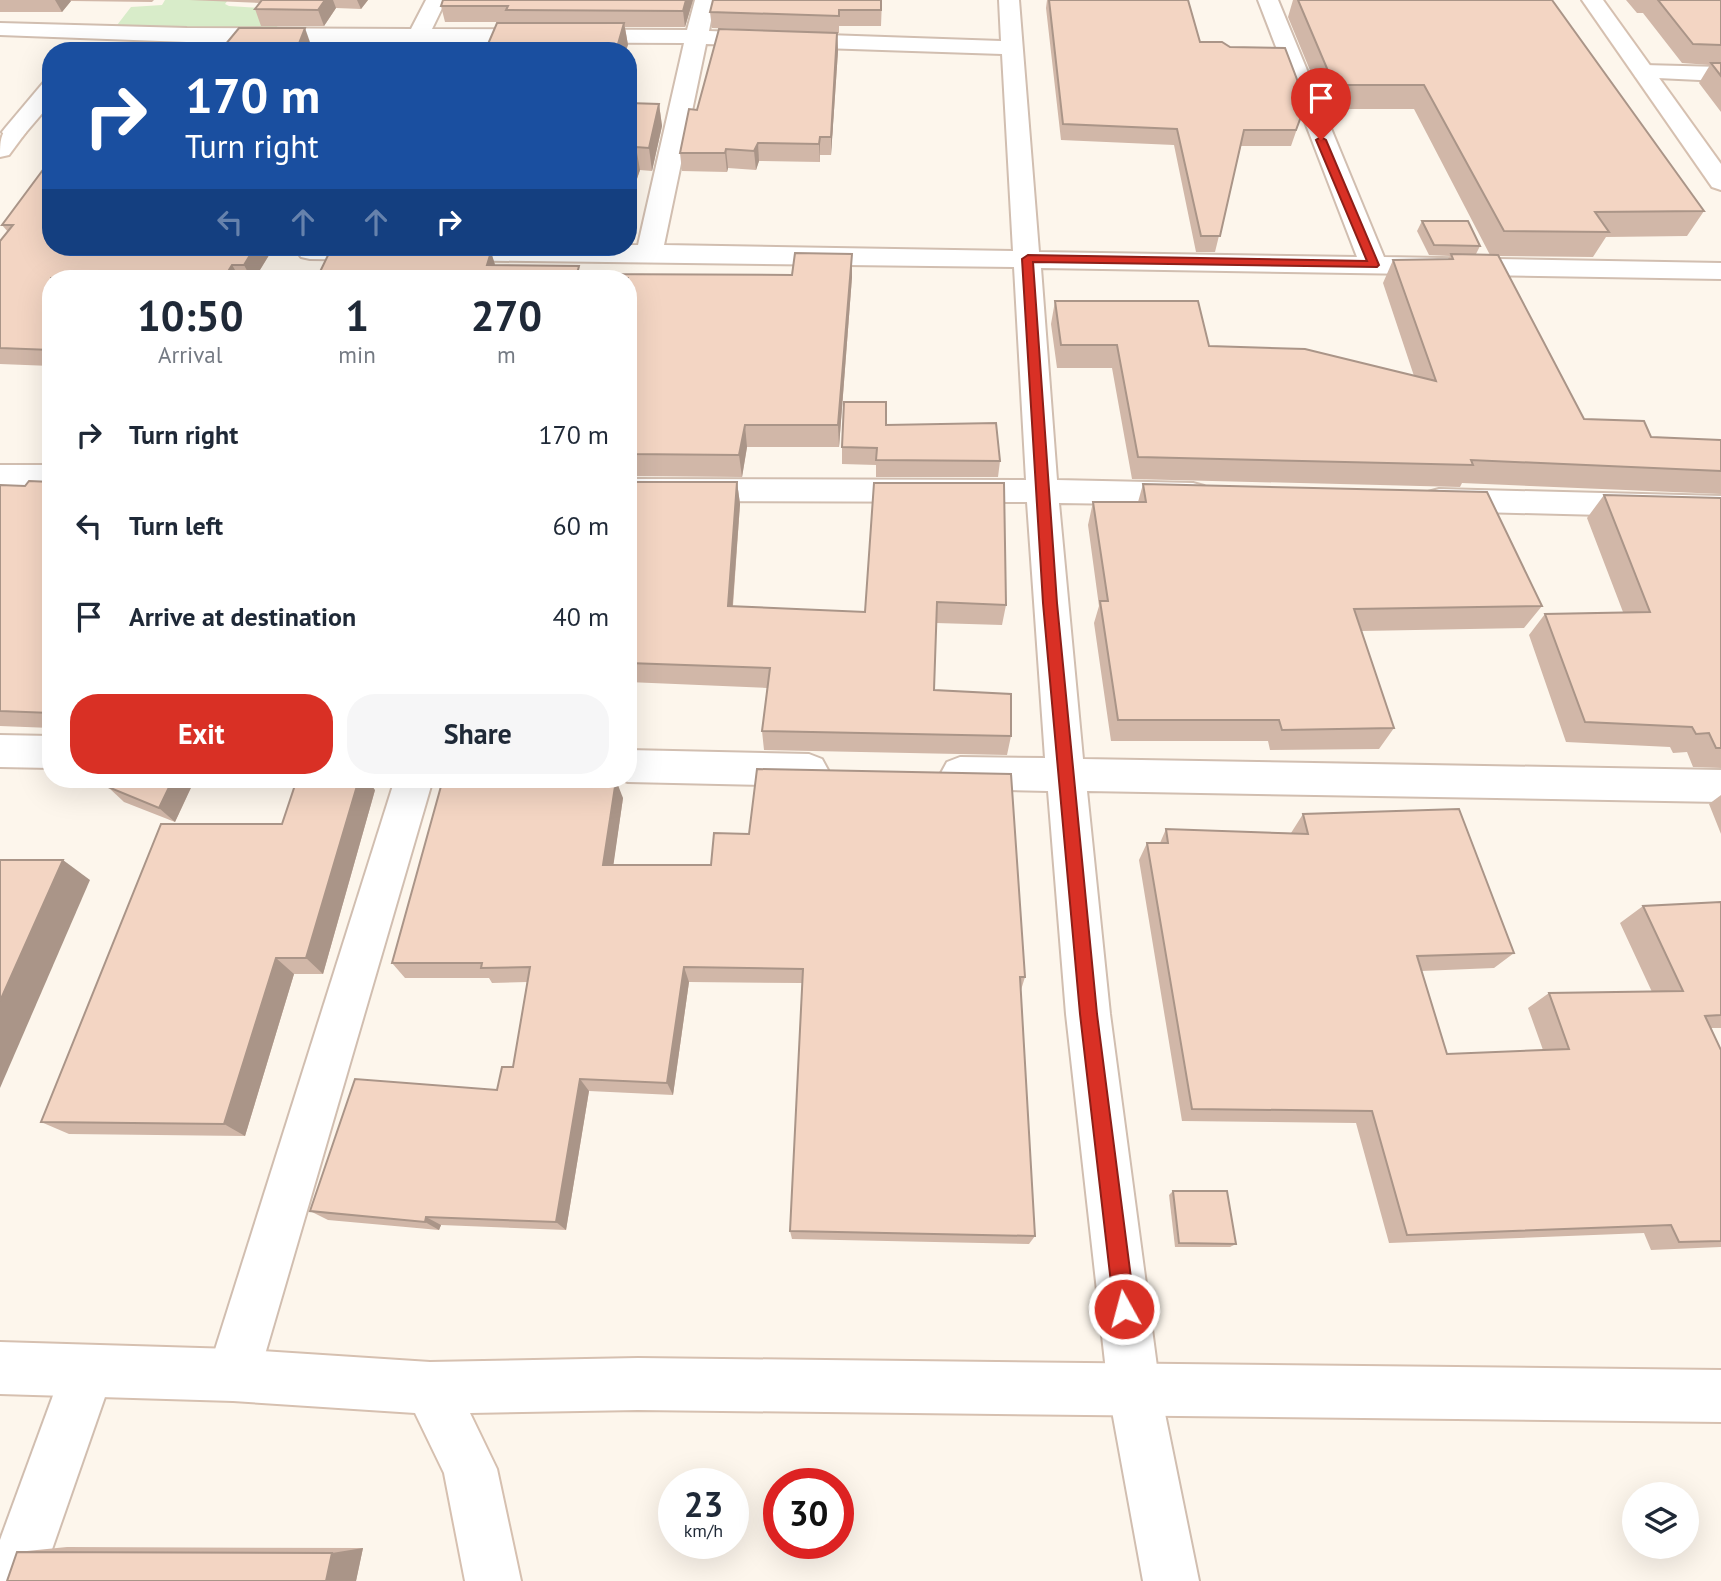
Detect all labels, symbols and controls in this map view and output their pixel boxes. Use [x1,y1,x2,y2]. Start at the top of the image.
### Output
text: 170 m [185,63,320,127]
pin [1291,68,1351,140]
icon: right [70,70,161,161]
icon: arrive [1302,79,1340,117]
text: Turn right [185,125,319,167]
icon: left [211,203,249,241]
icon: ahead [284,203,322,241]
icon: ahead [357,203,395,241]
icon: right [430,203,468,241]
text: 10:50 [137,288,243,343]
text: 1 [345,288,369,343]
text: 270 [471,288,542,343]
text: Arrival [158,340,222,369]
text: min [338,340,376,369]
text: m [497,340,516,369]
icon: right [70,416,108,454]
text: Turn right [129,418,238,451]
text: 170 m [538,418,609,451]
icon: left [70,507,108,545]
text: Turn left [129,509,223,542]
text: 60 m [553,509,609,542]
icon: arrive [70,598,108,636]
text: Arrive at destination [129,600,356,633]
text: 40 m [553,600,609,633]
button: Exit [70,694,333,774]
button: Share [347,694,609,774]
position arrow [1087,1272,1161,1346]
speed limit sign: 30 [763,1468,854,1559]
text: 23 [684,1481,723,1527]
map controls [1622,1482,1699,1559]
button: layers [1622,1482,1699,1559]
text: km/h [684,1519,723,1542]

